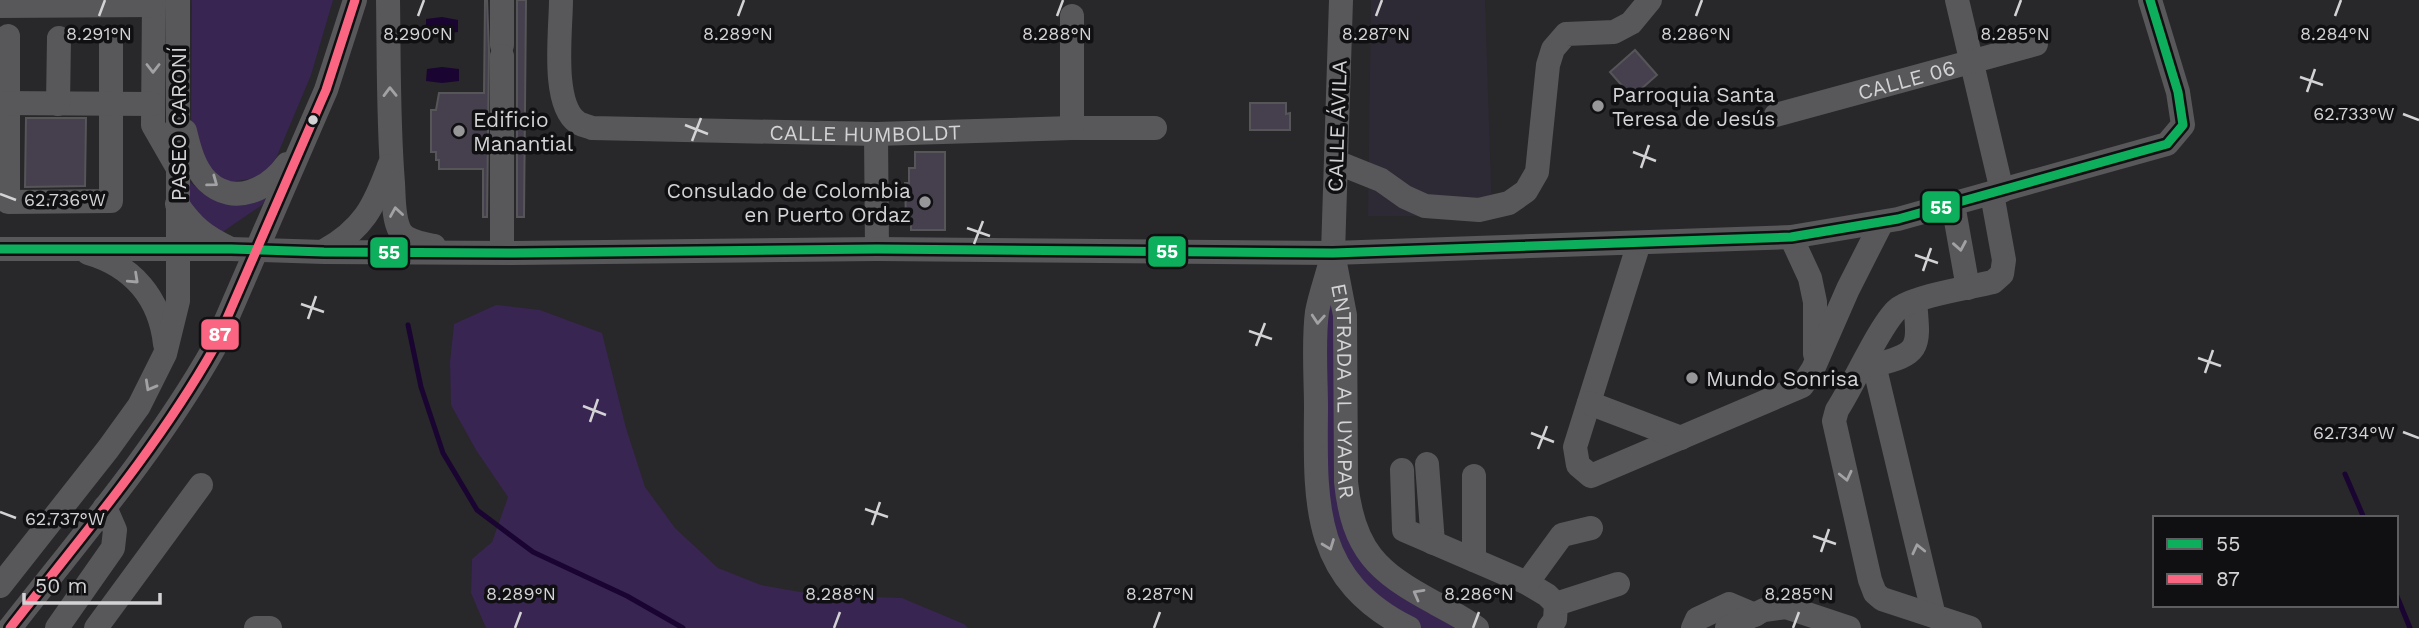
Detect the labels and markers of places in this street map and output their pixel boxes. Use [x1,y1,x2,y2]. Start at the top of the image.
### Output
place label: Parroquia Santa Teresa de Jesús [1612,82,1775,131]
marker: Parroquia Santa Teresa de Jesús [1590,98,1606,114]
place label: Edificio Manantial [473,107,574,156]
unlabelled marker [306,113,320,127]
marker: Edificio Manantial [451,123,467,139]
place label: Consulado de Colombia en Puerto Ordaz [667,178,911,227]
marker: Consulado de Colombia en Puerto Ordaz [917,194,933,210]
place label: Mundo Sonrisa [1706,366,1859,391]
marker: Mundo Sonrisa [1684,370,1700,386]

